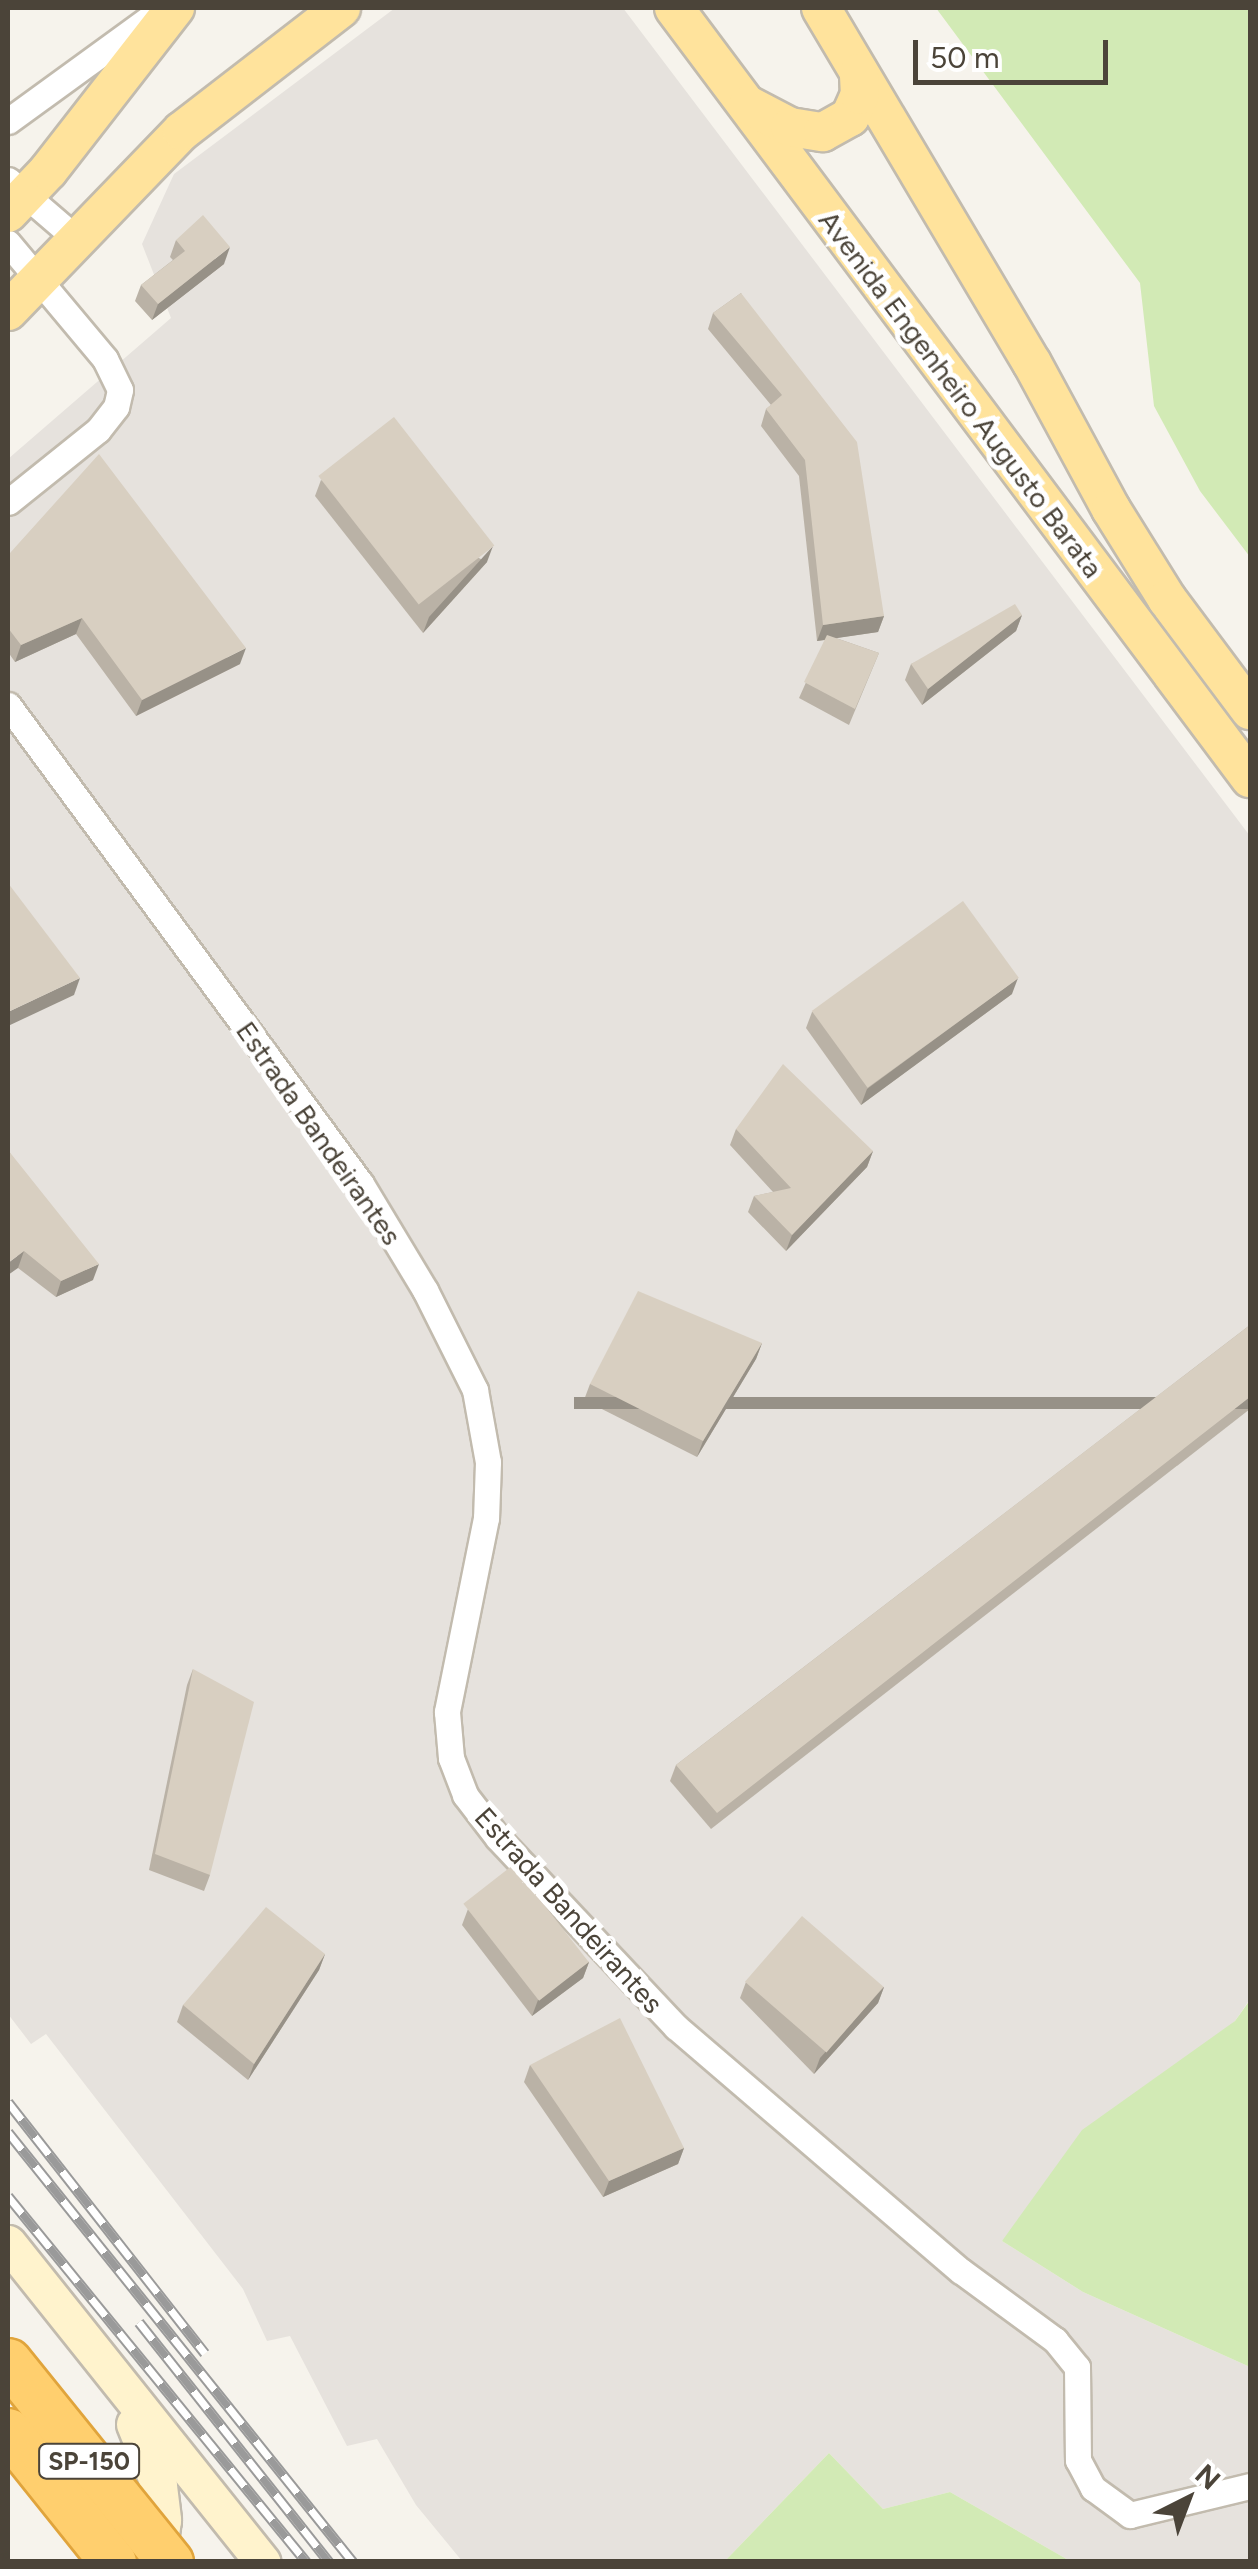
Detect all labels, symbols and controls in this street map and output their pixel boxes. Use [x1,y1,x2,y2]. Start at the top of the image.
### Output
scale bar [918,20,1113,82]
text: 50 m [930,39,999,76]
street label: Avenida Engenheiro Augusto Barata [812,204,1110,584]
street label: Estrada Bandeirantes [229,1015,409,1251]
street label: Estrada Bandeirantes [468,1800,670,2020]
road number: SP-150 [36,2441,142,2481]
north arrow [1138,2449,1238,2549]
text: N [1189,2457,1227,2497]

